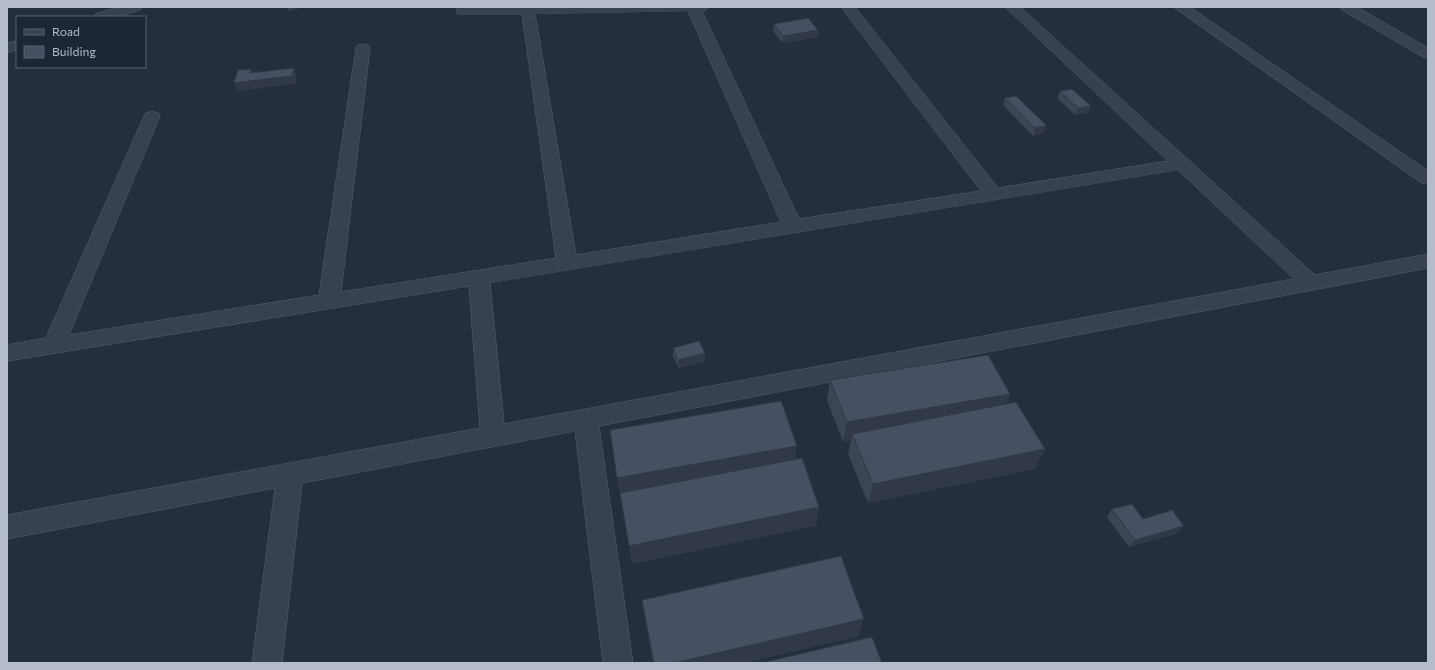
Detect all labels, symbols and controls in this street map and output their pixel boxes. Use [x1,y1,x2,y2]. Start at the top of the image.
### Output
legend [16,16,146,68]
text: Road [52,24,80,38]
text: Building [52,44,96,58]

